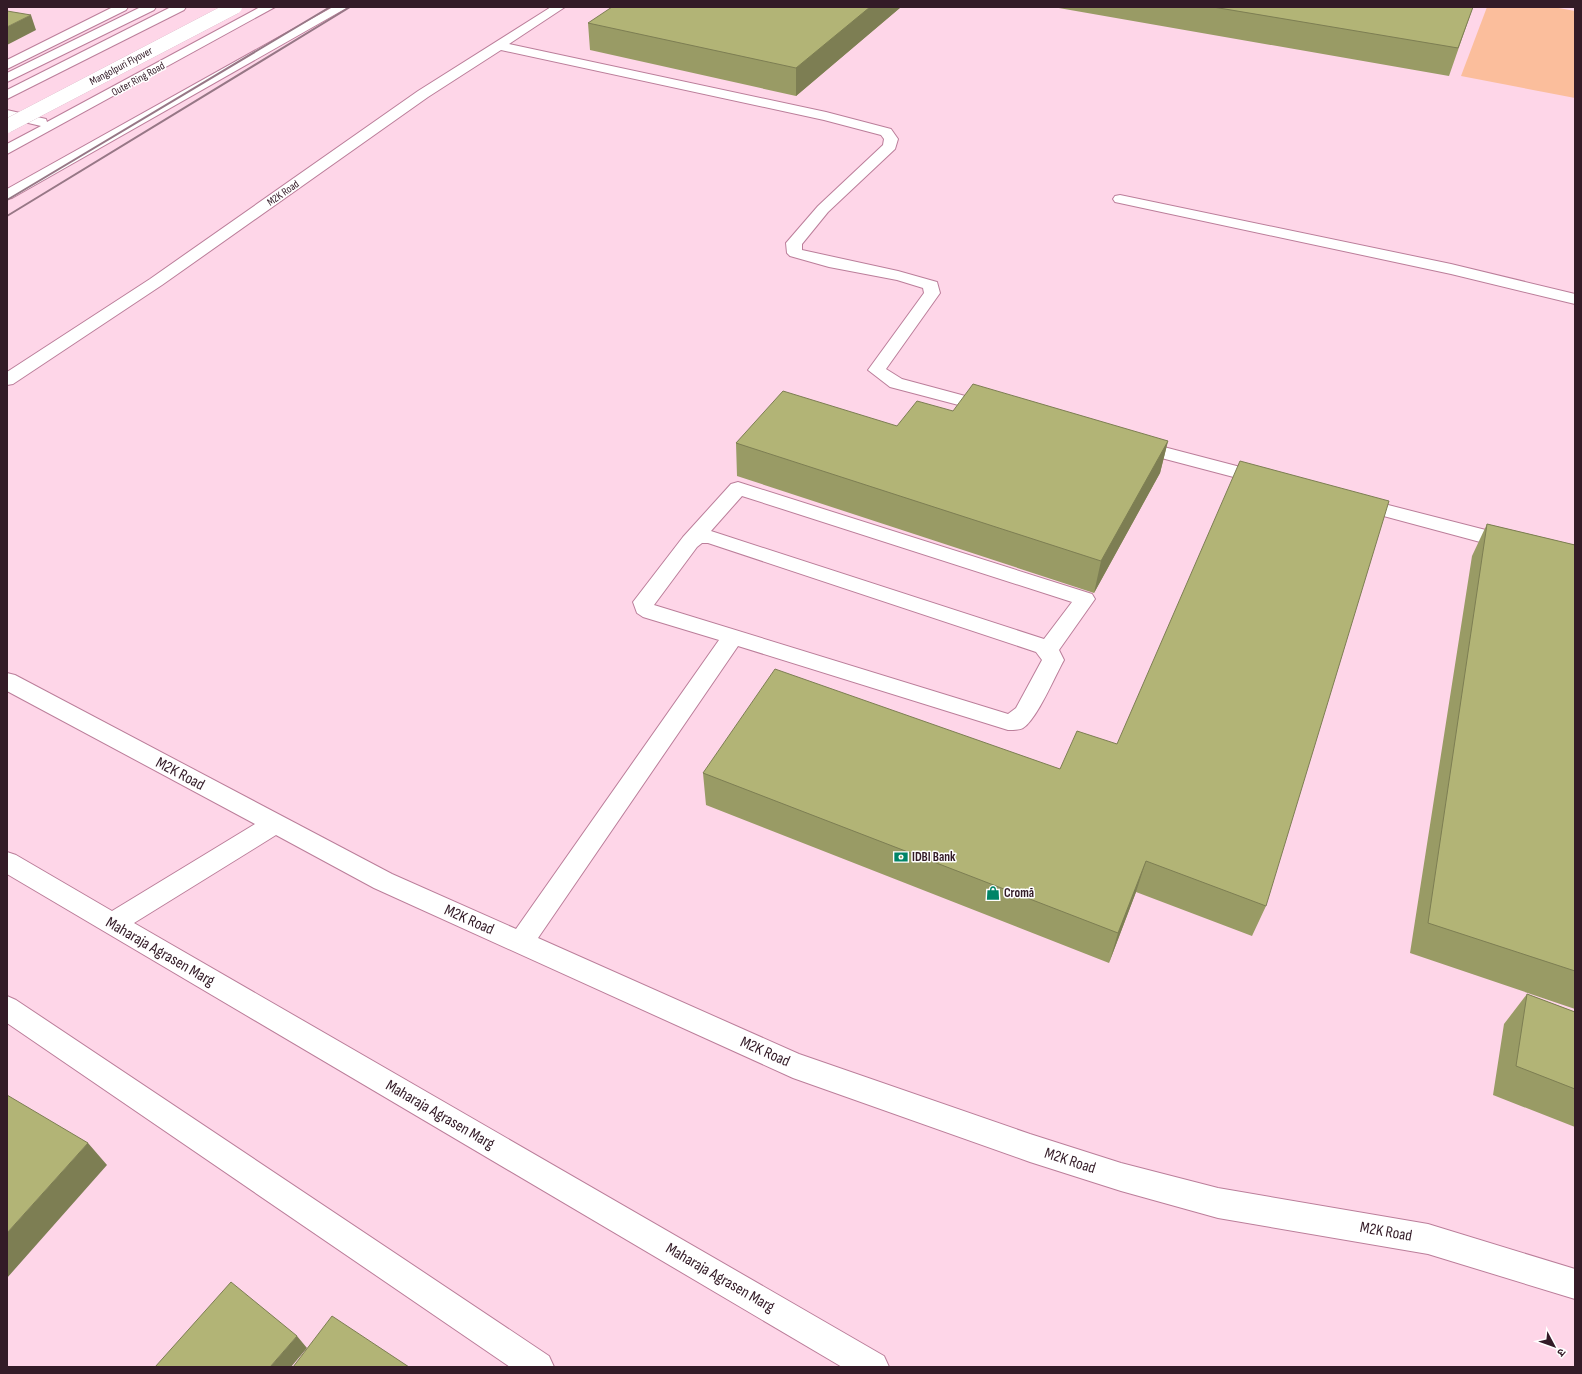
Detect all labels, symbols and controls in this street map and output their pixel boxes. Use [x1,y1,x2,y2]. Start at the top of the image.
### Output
street label: Mangolpuri Flyover [87,44,155,88]
street label: Outer Ring Road [109,59,167,99]
street label: M2K Road [264,177,302,209]
street label: M2K Road [152,753,208,795]
bank icon: IDBI Bank [893,849,909,865]
place label: IDBI Bank [912,849,956,865]
shop icon: Cromā [985,885,1001,901]
place label: Cromā [1004,885,1034,901]
street label: M2K Road [441,901,497,939]
street label: Maharaja Agrasen Marg [102,913,218,991]
street label: M2K Road [737,1033,793,1071]
street label: Maharaja Agrasen Marg [382,1076,498,1154]
street label: M2K Road [1042,1144,1098,1178]
street label: M2K Road [1358,1218,1414,1246]
street label: Maharaja Agrasen Marg [662,1239,778,1317]
north arrow [1534,1326,1574,1366]
text: उ [1554,1346,1568,1359]

